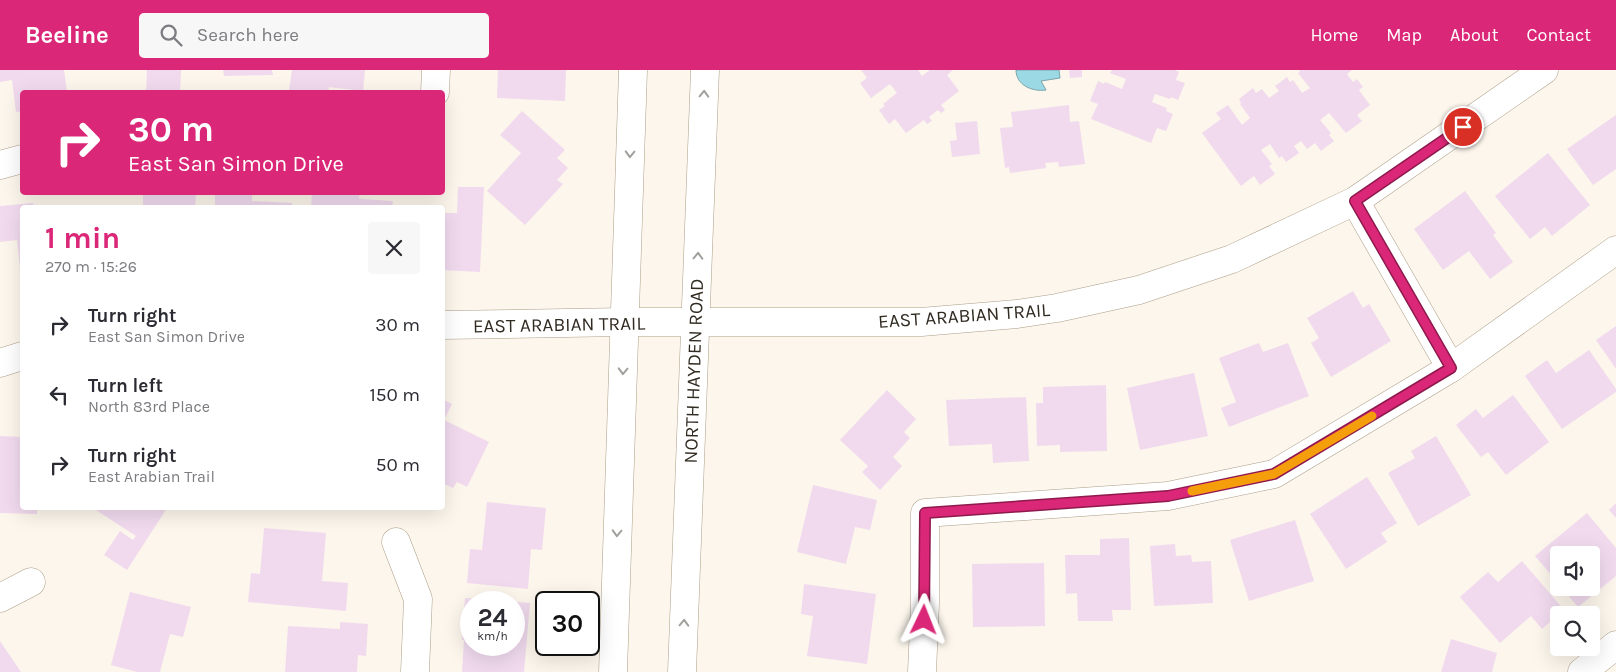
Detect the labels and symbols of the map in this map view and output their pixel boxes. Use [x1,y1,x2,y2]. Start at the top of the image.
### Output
one-way arrow [698,90,709,98]
pin [1442,106,1484,148]
one-way arrow [625,150,636,158]
one-way arrow [692,252,703,260]
street label: NORTH HAYDEN ROAD [680,278,708,464]
street label: EAST ARABIAN TRAIL [877,299,1051,333]
street label: EAST ARABIAN TRAIL [473,312,646,338]
one-way arrow [617,367,628,375]
one-way arrow [612,529,623,537]
speed limit sign: 30 [535,591,600,656]
position arrow [897,593,949,645]
one-way arrow [679,619,689,627]

